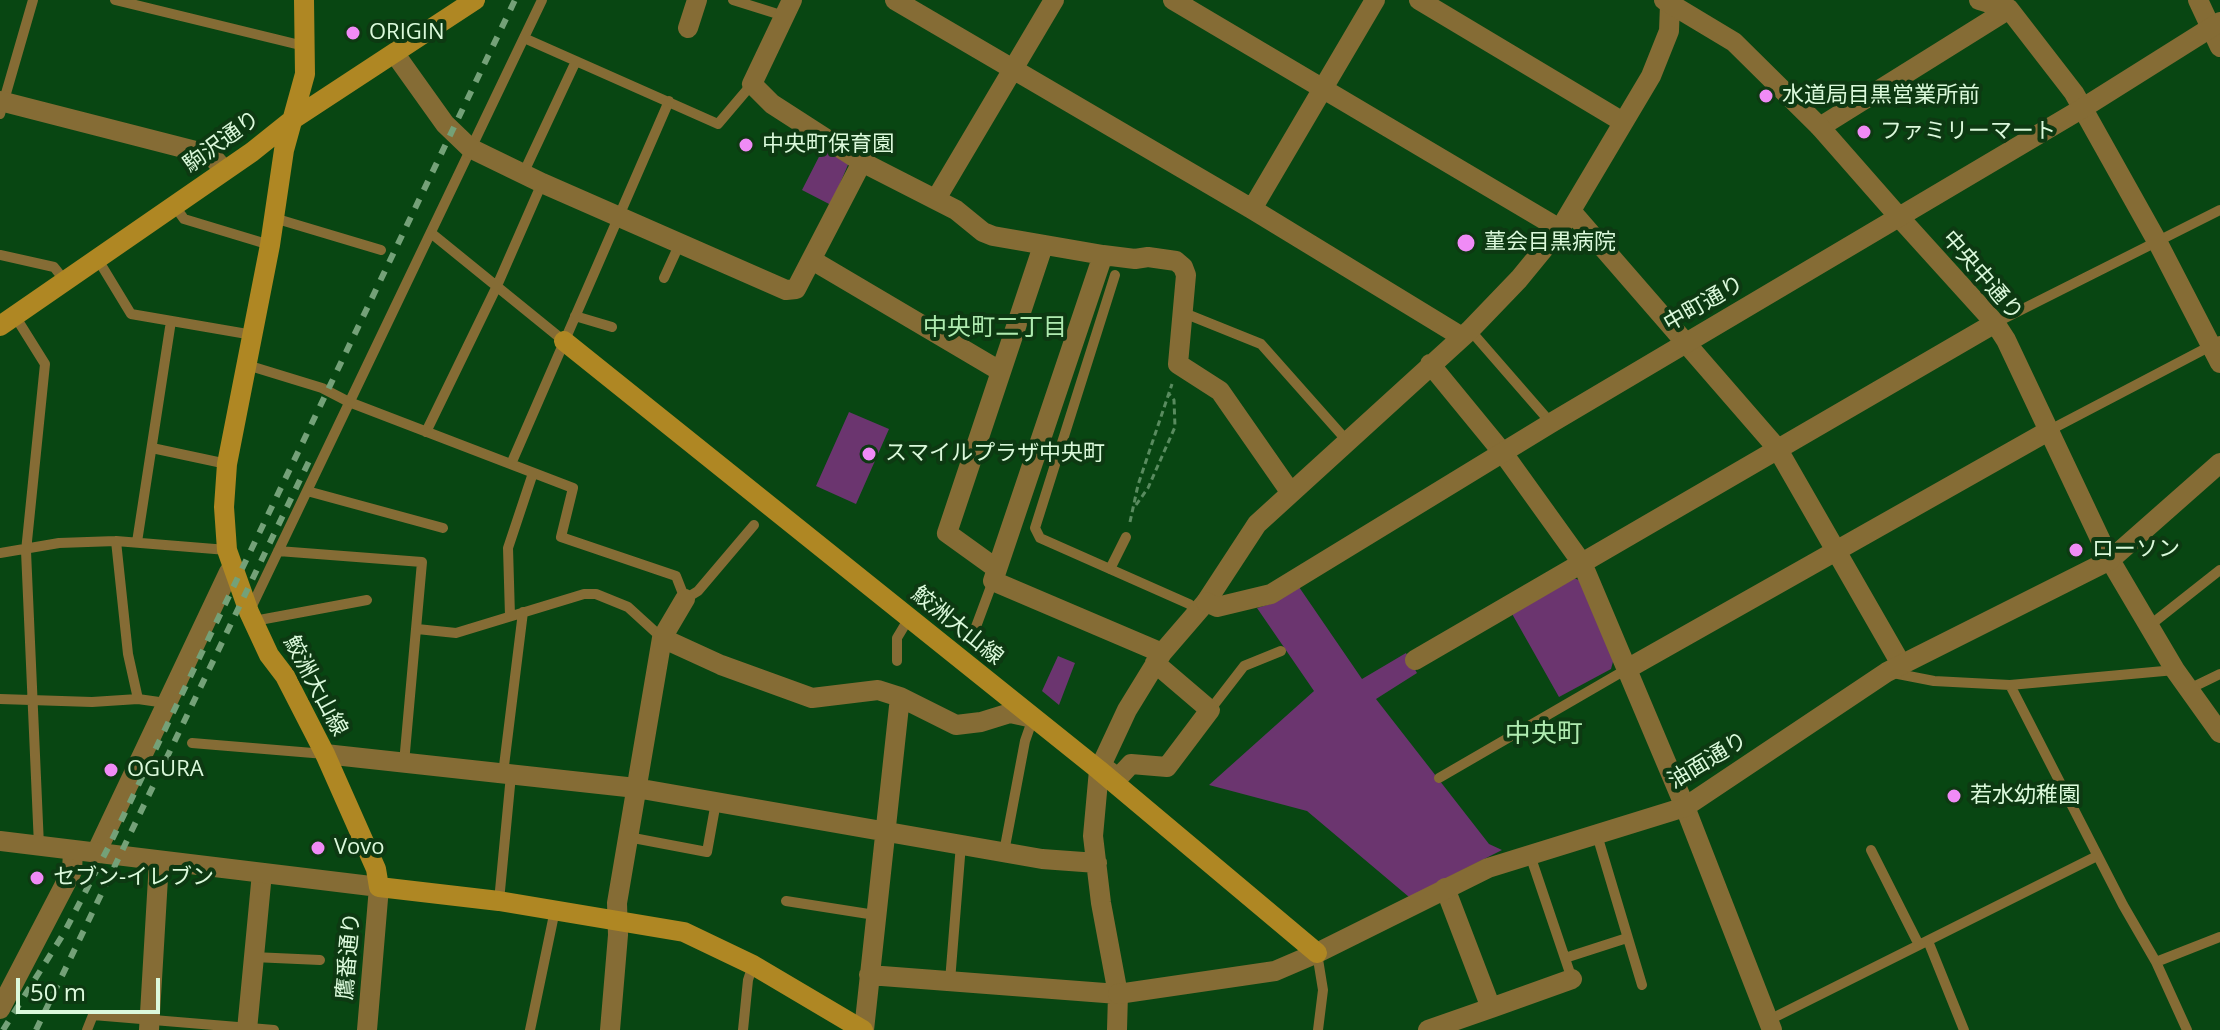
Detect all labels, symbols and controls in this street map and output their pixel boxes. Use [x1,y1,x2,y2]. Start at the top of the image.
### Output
place label: ORIGIN [369,20,445,46]
marker: ORIGIN [344,24,362,42]
place label: 水道局目黒営業所前 [1782,83,1980,109]
marker: 水道局目黒営業所前 [1757,87,1775,105]
street label: 駒沢通り [179,105,265,179]
place label: ファミリーマート [1880,119,2056,145]
marker: ファミリーマート [1855,123,1873,141]
place label: 中央町保育園 [762,132,894,158]
marker: 中央町保育園 [737,136,755,154]
street label: 中央中通り [1936,226,2028,326]
place label: 菫会目黒病院 [1484,230,1616,256]
marker: 菫会目黒病院 [1455,232,1477,254]
street label: 中町通り [1659,271,1749,337]
district label: 中央町二丁目 [923,314,1067,342]
place label: スマイルプラザ中央町 [885,441,1105,467]
marker: スマイルプラザ中央町 [860,445,878,463]
place label: ローソン [2092,537,2180,563]
marker: ローソン [2067,541,2085,559]
street label: 鮫洲大山線 [906,581,1008,671]
street label: 鮫洲大山線 [278,631,352,741]
district label: 中央町 [1505,719,1583,751]
street label: 油面通り [1663,727,1753,795]
place label: OGURA [127,757,204,783]
marker: OGURA [102,761,120,779]
place label: 若水幼稚園 [1970,783,2080,809]
marker: 若水幼稚園 [1945,787,1963,805]
place label: Vovo [334,835,385,861]
marker: Vovo [309,839,327,857]
place label: セブン-イレブン [53,865,214,891]
marker: セブン-イレブン [28,869,46,887]
street label: 鷹番通り [332,911,366,1001]
scale bar [20,962,164,1012]
text: 50 m [30,975,86,1008]

